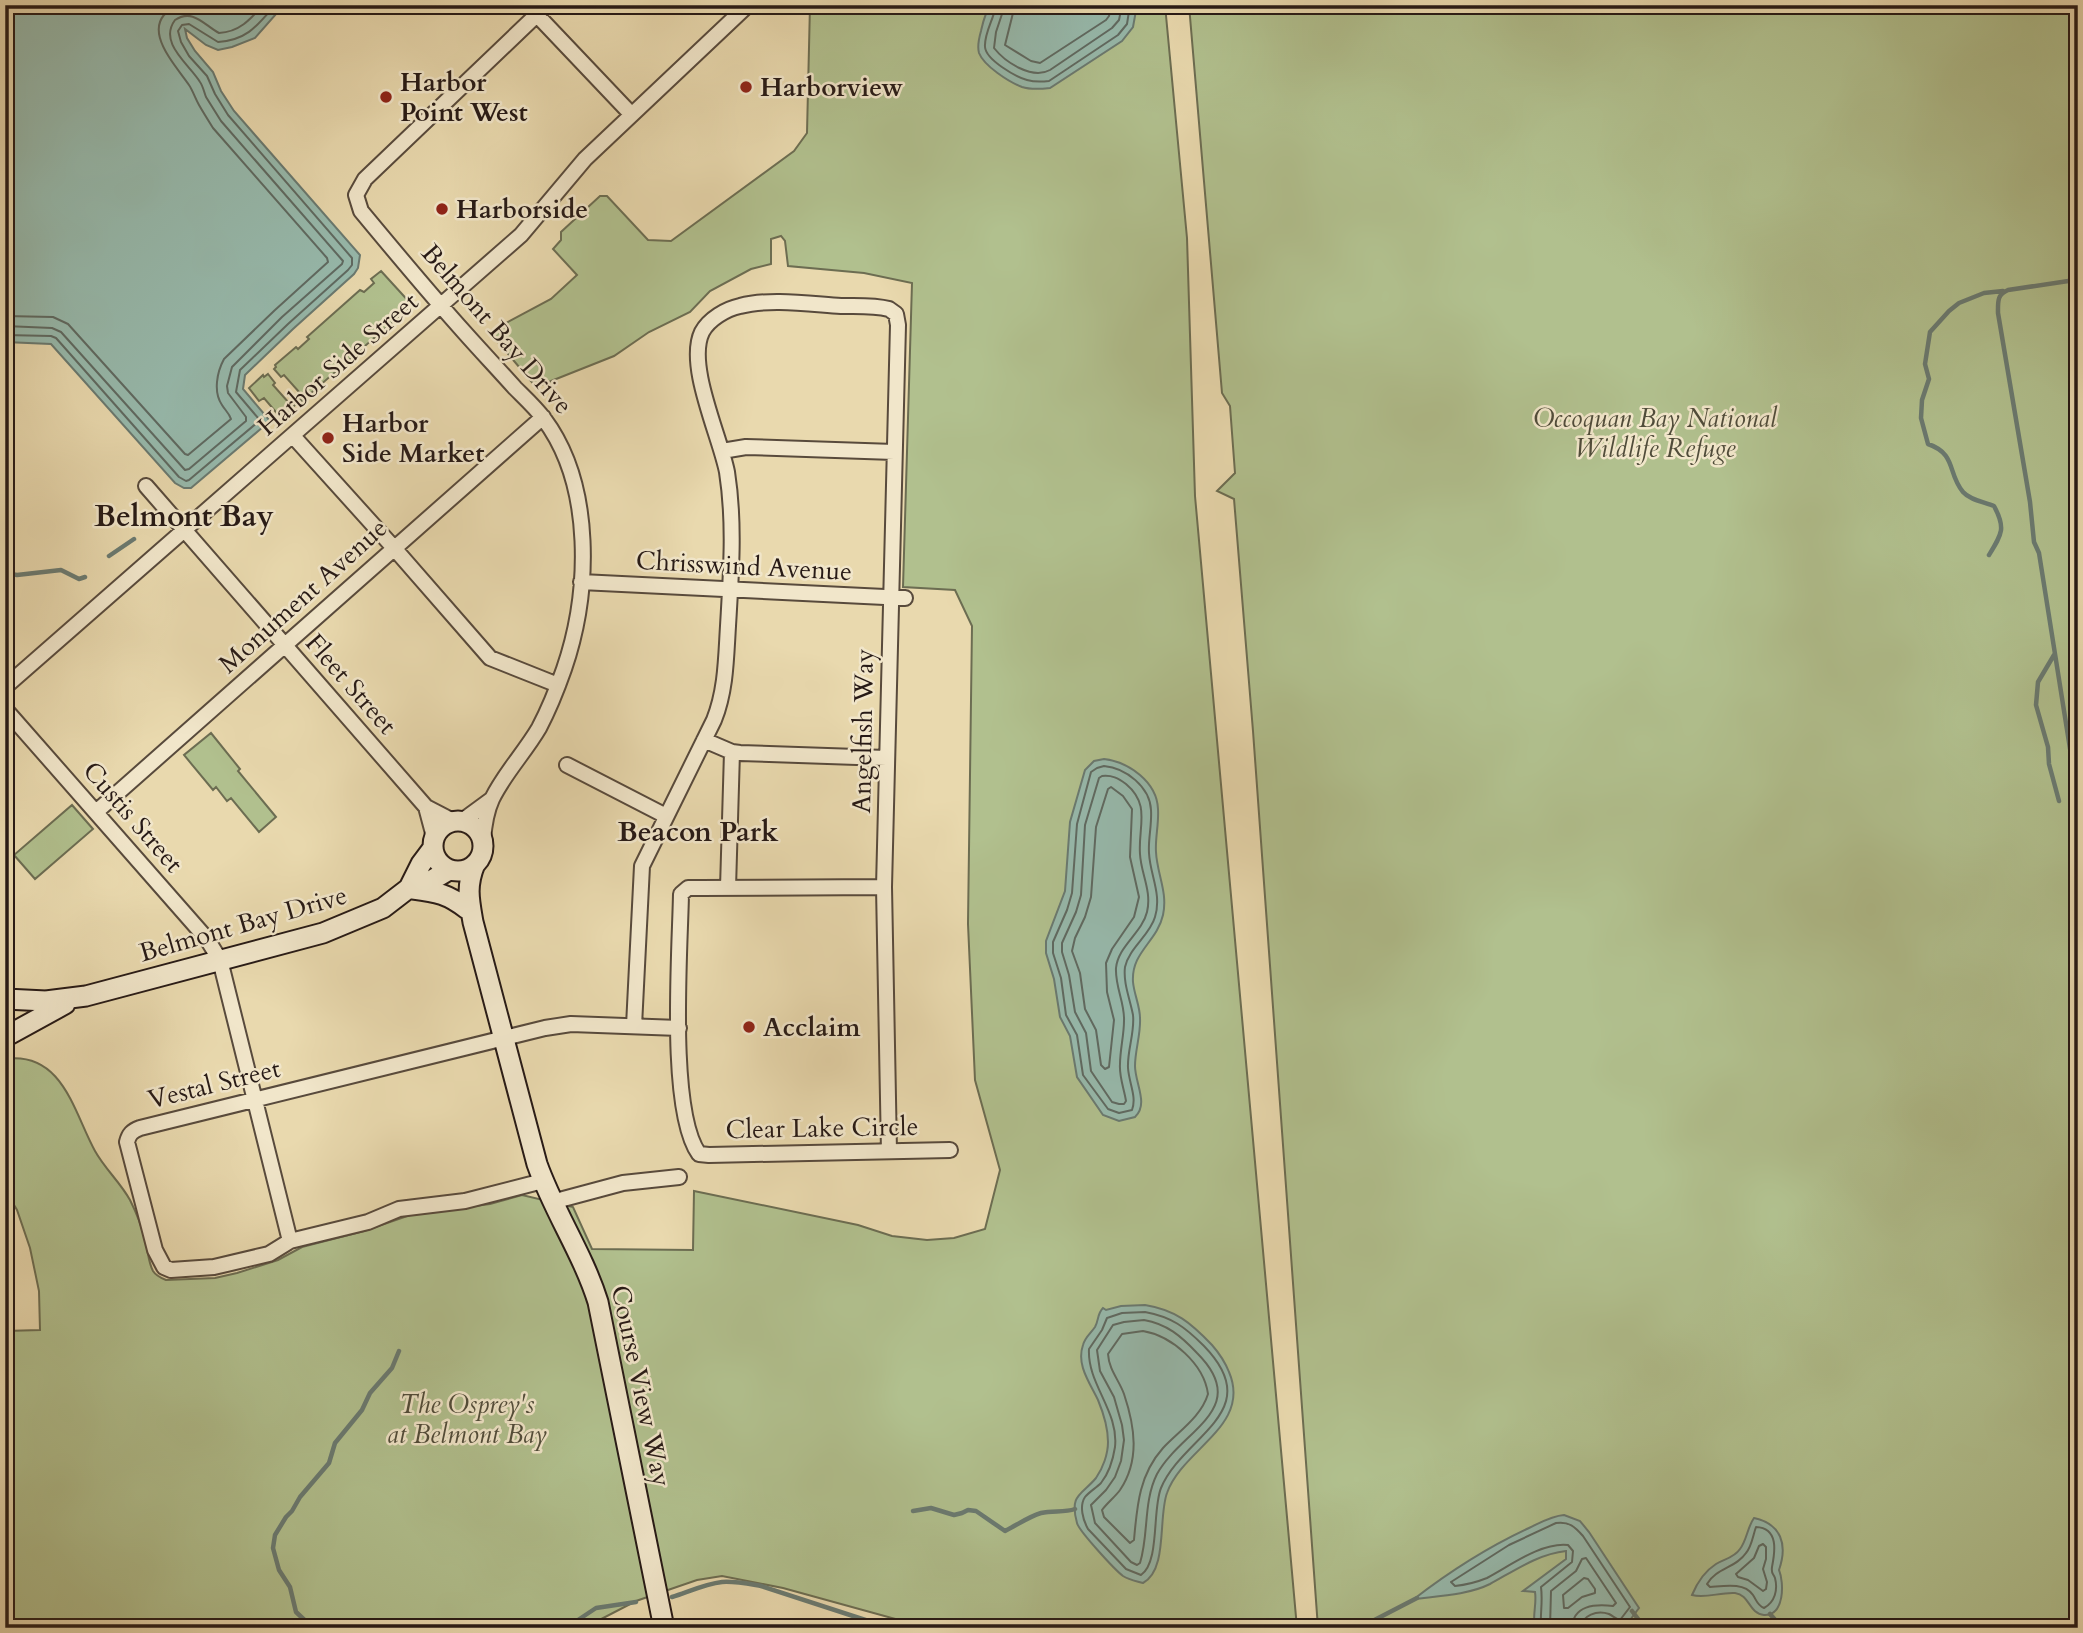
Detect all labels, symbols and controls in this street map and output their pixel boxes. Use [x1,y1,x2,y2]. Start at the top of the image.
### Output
place label: Harbor Point West [400,65,528,130]
place label: Harborview [760,70,903,105]
marker: Harborview [738,79,754,95]
marker: Harbor Point West [378,89,394,105]
place label: Harborside [456,192,588,227]
marker: Harborside [434,201,450,217]
street label: Belmont Bay Drive [413,237,581,421]
street label: Harbor Side Street [250,284,426,444]
park label: Occoquan Bay National Wildlife Refuge [1533,401,1778,466]
place label: Harbor Side Market [342,406,484,471]
marker: Harbor Side Market [320,430,336,446]
district label: Belmont Bay [94,496,274,537]
street label: Monument Avenue [211,511,395,681]
street label: Chrisswind Avenue [635,543,853,589]
street label: Fleet Street [298,626,404,742]
street label: Angelfish Way [844,648,882,814]
street label: Custis Street [75,754,191,880]
district label: Beacon Park [617,813,779,851]
street label: Belmont Bay Drive [135,878,351,970]
place label: Acclaim [763,1010,860,1045]
marker: Acclaim [741,1019,757,1035]
street label: Vestal Street [144,1051,284,1117]
street label: Clear Lake Circle [725,1109,919,1147]
street label: Course View Way [603,1282,679,1490]
park label: The Osprey's at Belmont Bay [387,1387,547,1452]

